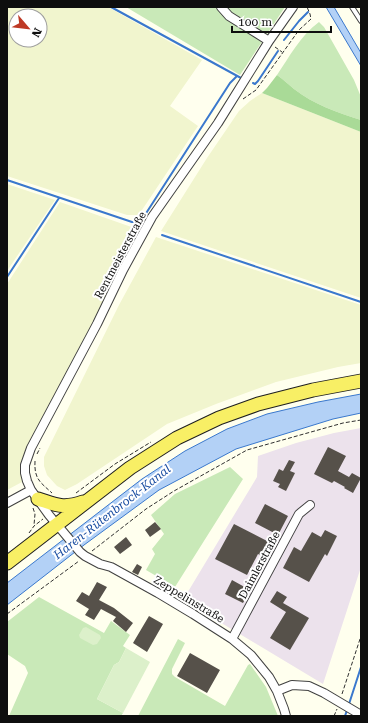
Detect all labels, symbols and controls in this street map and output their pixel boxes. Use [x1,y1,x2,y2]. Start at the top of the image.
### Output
north arrow [8,8,48,48]
scale bar [232,8,331,34]
text: 100 m [238,15,272,29]
text: N [28,26,44,40]
street label: Rentmeisterstraße [92,209,149,301]
water label: Haren-Rütenbrock-Kanal [50,462,174,563]
street label: Daimlerstraße [236,529,283,601]
street label: Zeppelinstraße [151,573,226,626]

